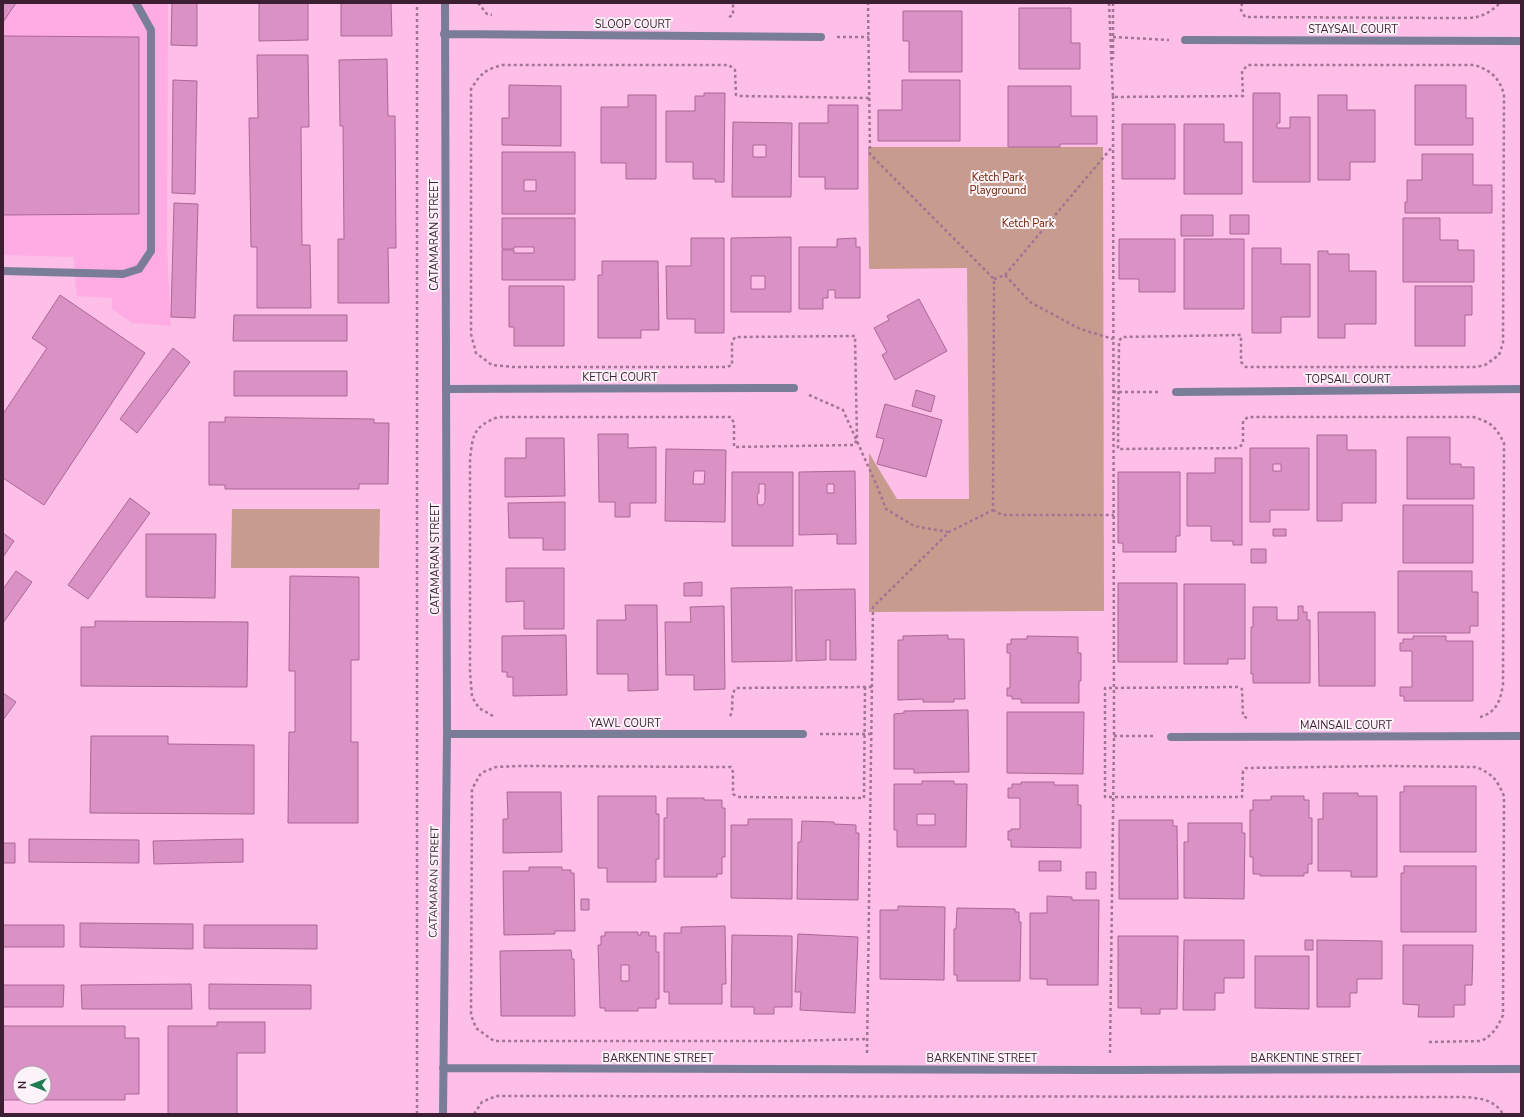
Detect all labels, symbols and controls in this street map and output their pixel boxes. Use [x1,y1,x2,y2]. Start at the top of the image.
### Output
street label: SLOOP COURT [595,17,672,32]
street label: STAYSAIL COURT [1308,22,1398,37]
park label: Ketch Park Playground [970,170,1026,198]
street label: CATAMARAN STREET [427,179,442,291]
park label: Ketch Park [1002,216,1055,231]
street label: KETCH COURT [582,370,658,385]
street label: TOPSAIL COURT [1305,372,1391,387]
street label: CATAMARAN STREET [428,503,443,615]
street label: YAWL COURT [588,716,661,731]
street label: MAINSAIL COURT [1300,718,1392,733]
street label: CATAMARAN STREET [426,826,442,938]
street label: BARKENTINE STREET [603,1051,714,1066]
street label: BARKENTINE STREET [927,1051,1038,1066]
street label: BARKENTINE STREET [1251,1051,1362,1066]
north arrow [12,1065,52,1105]
text: N [15,1081,30,1089]

